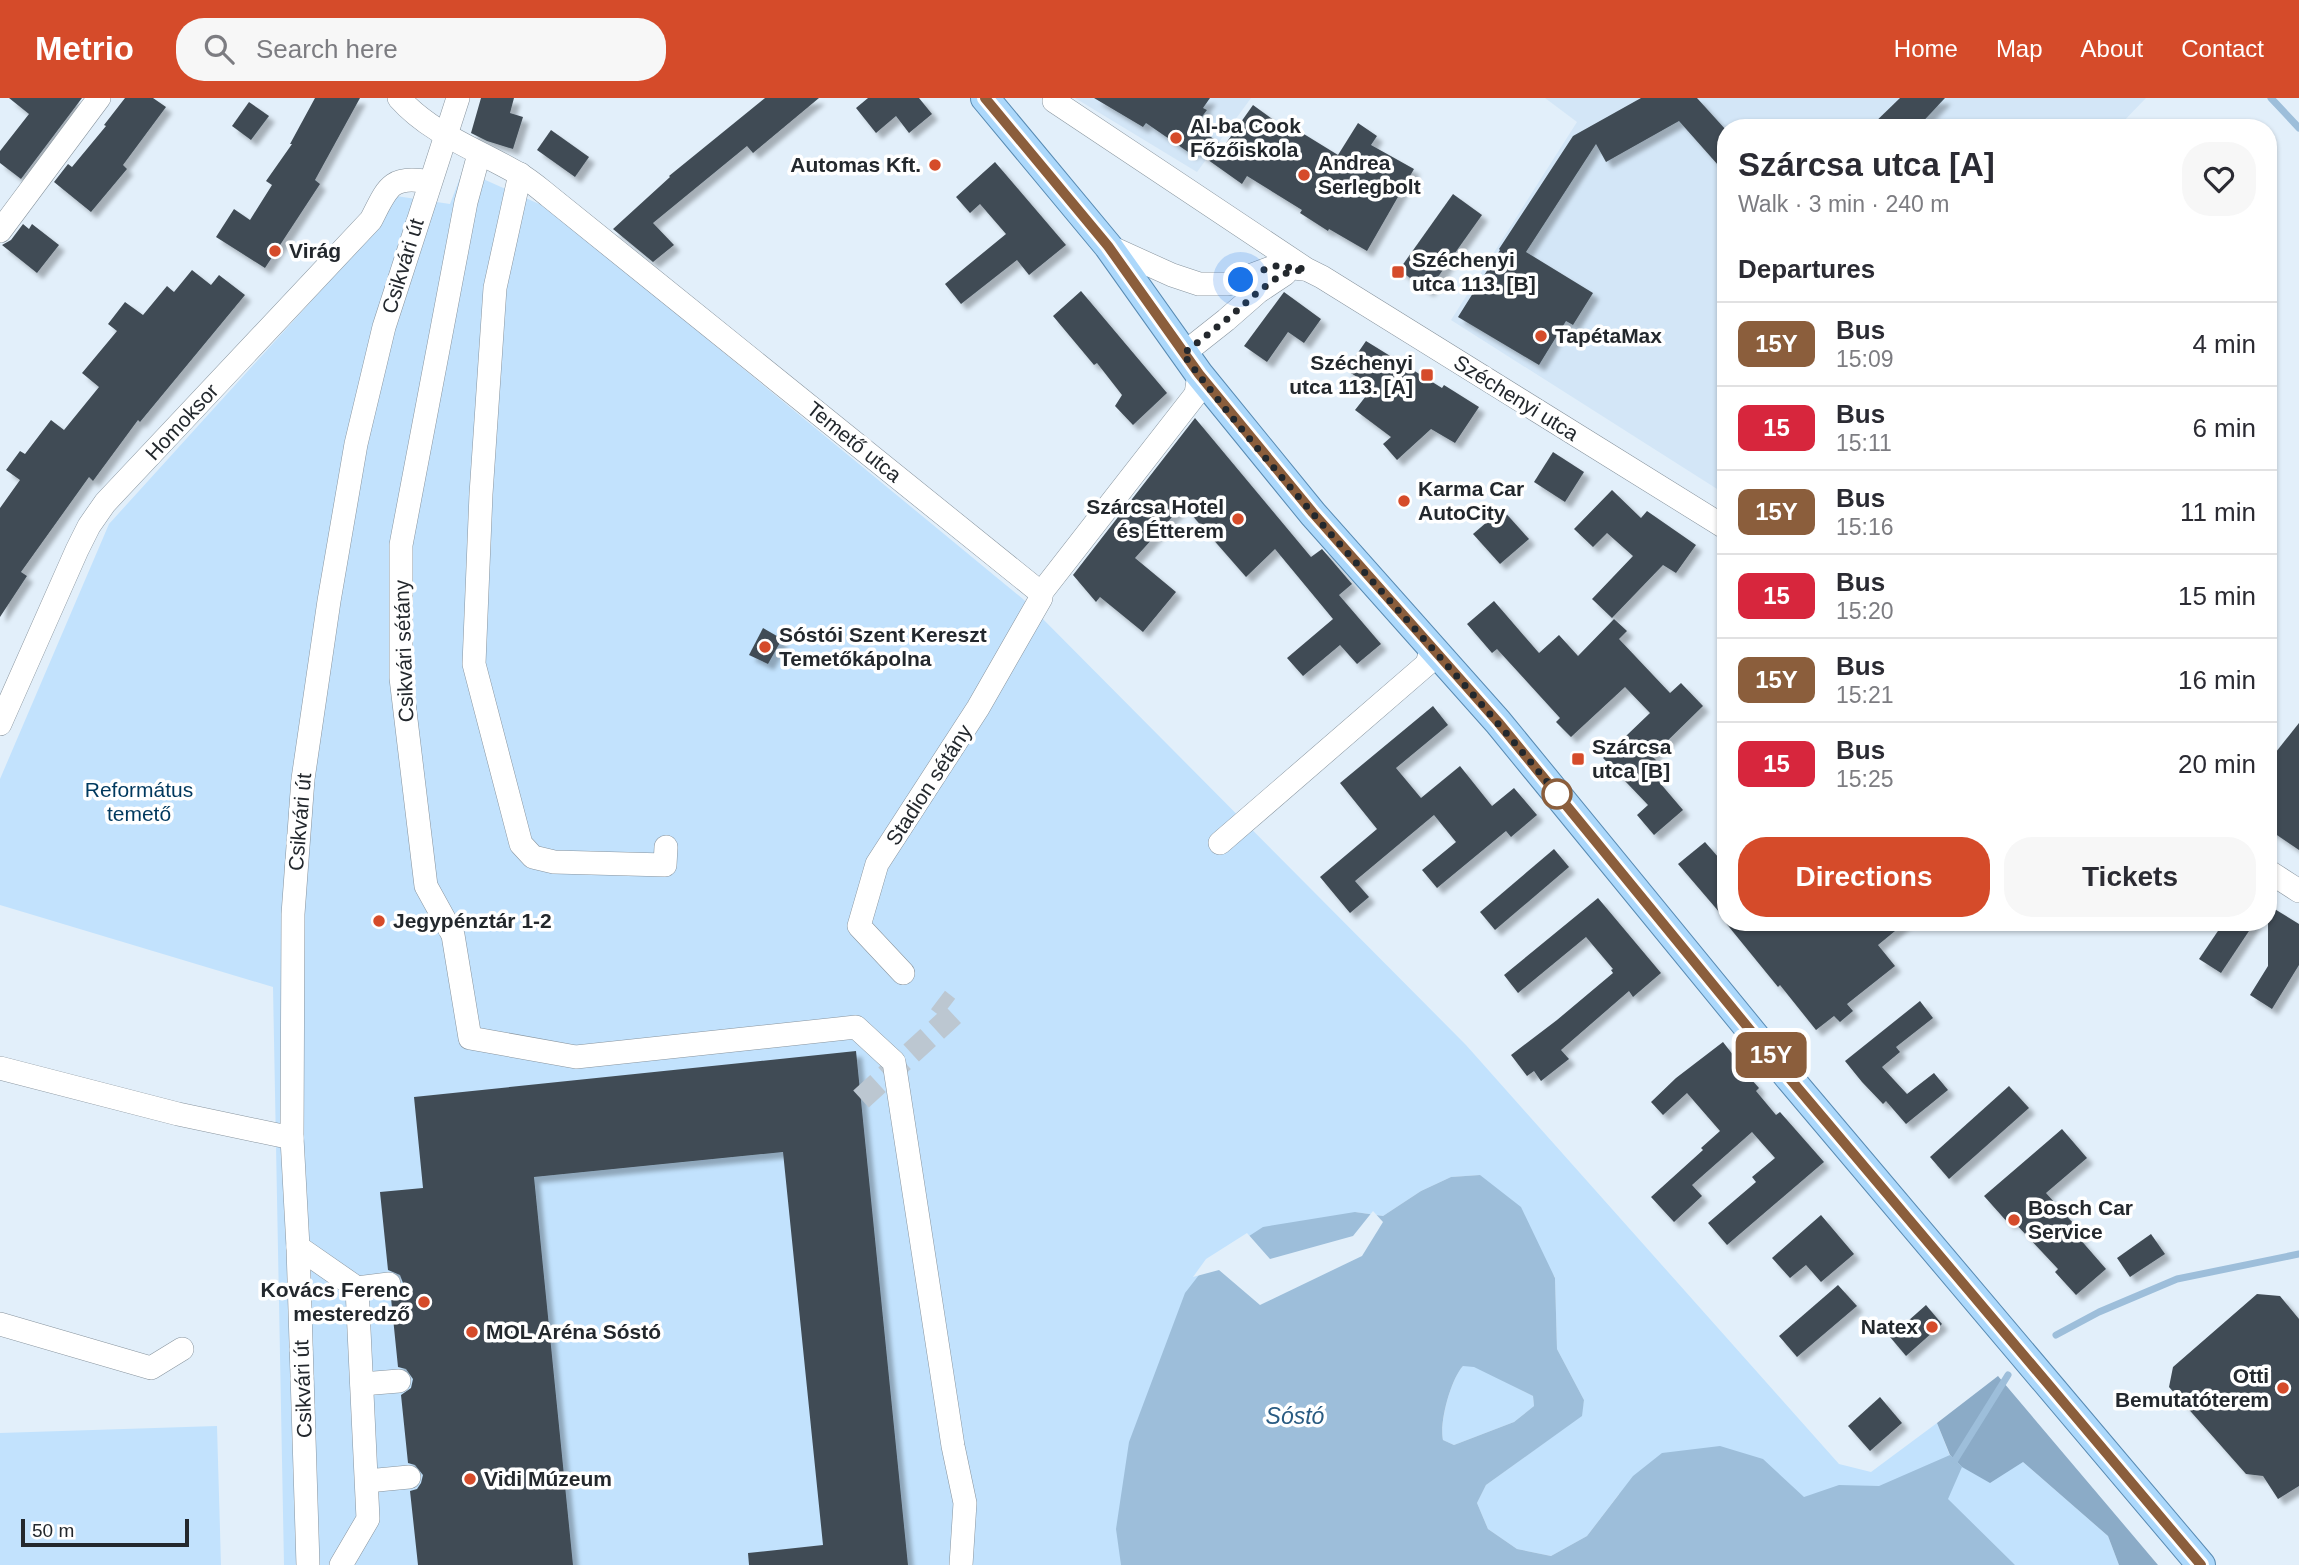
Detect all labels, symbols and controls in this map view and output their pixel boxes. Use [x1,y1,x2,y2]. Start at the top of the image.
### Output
search box [176,18,666,81]
text: Metrio [35,30,134,67]
icon: search [200,30,238,68]
text: Search here [256,34,398,64]
text: Home [1894,35,1958,62]
text: Map [1996,35,2043,62]
text: About [2081,35,2143,62]
text: Contact [2181,35,2264,62]
place label: Al-ba Cook Főzőiskola [1190,114,1301,161]
marker: Al-ba Cook Főzőiskola [1168,130,1184,146]
button: heart [2182,142,2256,216]
text: Szárcsa utca [A] [1738,146,1995,183]
place label: Andrea Serlegbolt [1318,151,1421,198]
place label: Automas Kft. [790,153,921,176]
marker: Automas Kft. [927,157,943,173]
marker: Andrea Serlegbolt [1296,167,1312,183]
text: Walk · 3 min · 240 m [1738,191,1949,217]
street label: Csikvári út [377,215,428,316]
place label: Virág [289,239,341,262]
marker: Virág [267,243,283,259]
place label: Széchenyi utca 113. [B] [1412,248,1536,295]
text: Departures [1738,254,1875,284]
your location [1223,262,1258,297]
marker: Széchenyi utca 113. [B] [1390,264,1406,280]
text: Bus [1836,315,1885,345]
place label: TapétaMax [1555,324,1662,347]
marker: TapétaMax [1533,328,1549,344]
text: 4 min [2192,329,2256,359]
text: 15Y [1755,330,1798,357]
text: 15:09 [1836,346,1894,372]
street label: Széchenyi utca [1450,350,1583,445]
place label: Széchenyi utca 113. [A] [1289,351,1413,398]
marker: Széchenyi utca 113. [A] [1419,367,1435,383]
street label: Homoksor [141,379,223,464]
street label: Temető utca [803,397,906,487]
text: Bus [1836,399,1885,429]
text: 6 min [2192,413,2256,443]
text: 15 [1763,414,1790,441]
text: 15:11 [1836,430,1892,456]
place label: Karma Car AutoCity [1418,477,1524,524]
text: Bus [1836,483,1885,513]
marker: Karma Car AutoCity [1396,493,1412,509]
place label: Szárcsa Hotel és Étterem [1086,495,1224,542]
text: 11 min [2180,497,2256,527]
text: 15Y [1755,498,1798,525]
marker: Szárcsa Hotel és Étterem [1230,511,1246,527]
text: 15:16 [1836,514,1894,540]
text: Bus [1836,567,1885,597]
street label: Csikvári sétány [390,579,417,723]
text: 15 min [2178,581,2256,611]
text: 15 [1763,582,1790,609]
text: 15:20 [1836,598,1894,624]
place label: Sóstói Szent Kereszt Temetőkápolna [779,623,987,670]
marker: Sóstói Szent Kereszt Temetőkápolna [757,639,773,655]
text: Bus [1836,651,1885,681]
text: 16 min [2178,665,2256,695]
text: 15Y [1755,666,1798,693]
text: 15:21 [1836,682,1894,708]
street label: Stadion sétány [881,720,976,849]
place label: Szárcsa utca [B] [1592,735,1672,782]
text: Bus [1836,735,1885,765]
text: 20 min [2178,749,2256,779]
text: 15 [1763,750,1790,777]
marker: Szárcsa utca [B] [1570,751,1586,767]
text: 15:25 [1836,766,1894,792]
street label: Csikvári út [284,772,315,872]
park label: Református temető [85,778,193,825]
unlabelled marker [1542,779,1572,809]
button: Directions [1738,837,1990,917]
button: Tickets [2004,837,2256,917]
place label: Jegypénztár 1-2 [393,909,552,932]
marker: Jegypénztár 1-2 [371,913,387,929]
line badge: 15Y [1731,1032,1811,1078]
text: 15Y [1750,1041,1792,1068]
place label: Bosch Car Service [2028,1196,2133,1243]
marker: Bosch Car Service [2006,1212,2022,1228]
place label: Kovács Ferenc mesteredző [261,1278,410,1325]
marker: Kovács Ferenc mesteredző [416,1294,432,1310]
place label: Natex [1861,1315,1918,1338]
marker: Natex [1924,1319,1940,1335]
place label: MOL Aréna Sóstó [486,1320,661,1343]
marker: MOL Aréna Sóstó [464,1324,480,1340]
street label: Csikvári út [289,1339,316,1438]
place label: Otti Bemutatóterem [2115,1364,2269,1411]
marker: Otti Bemutatóterem [2275,1380,2291,1396]
water label: Sóstó [1266,1403,1325,1429]
place label: Vidi Múzeum [484,1467,612,1490]
marker: Vidi Múzeum [462,1471,478,1487]
scale bar [21,1516,189,1548]
text: 50 m [32,1520,74,1541]

